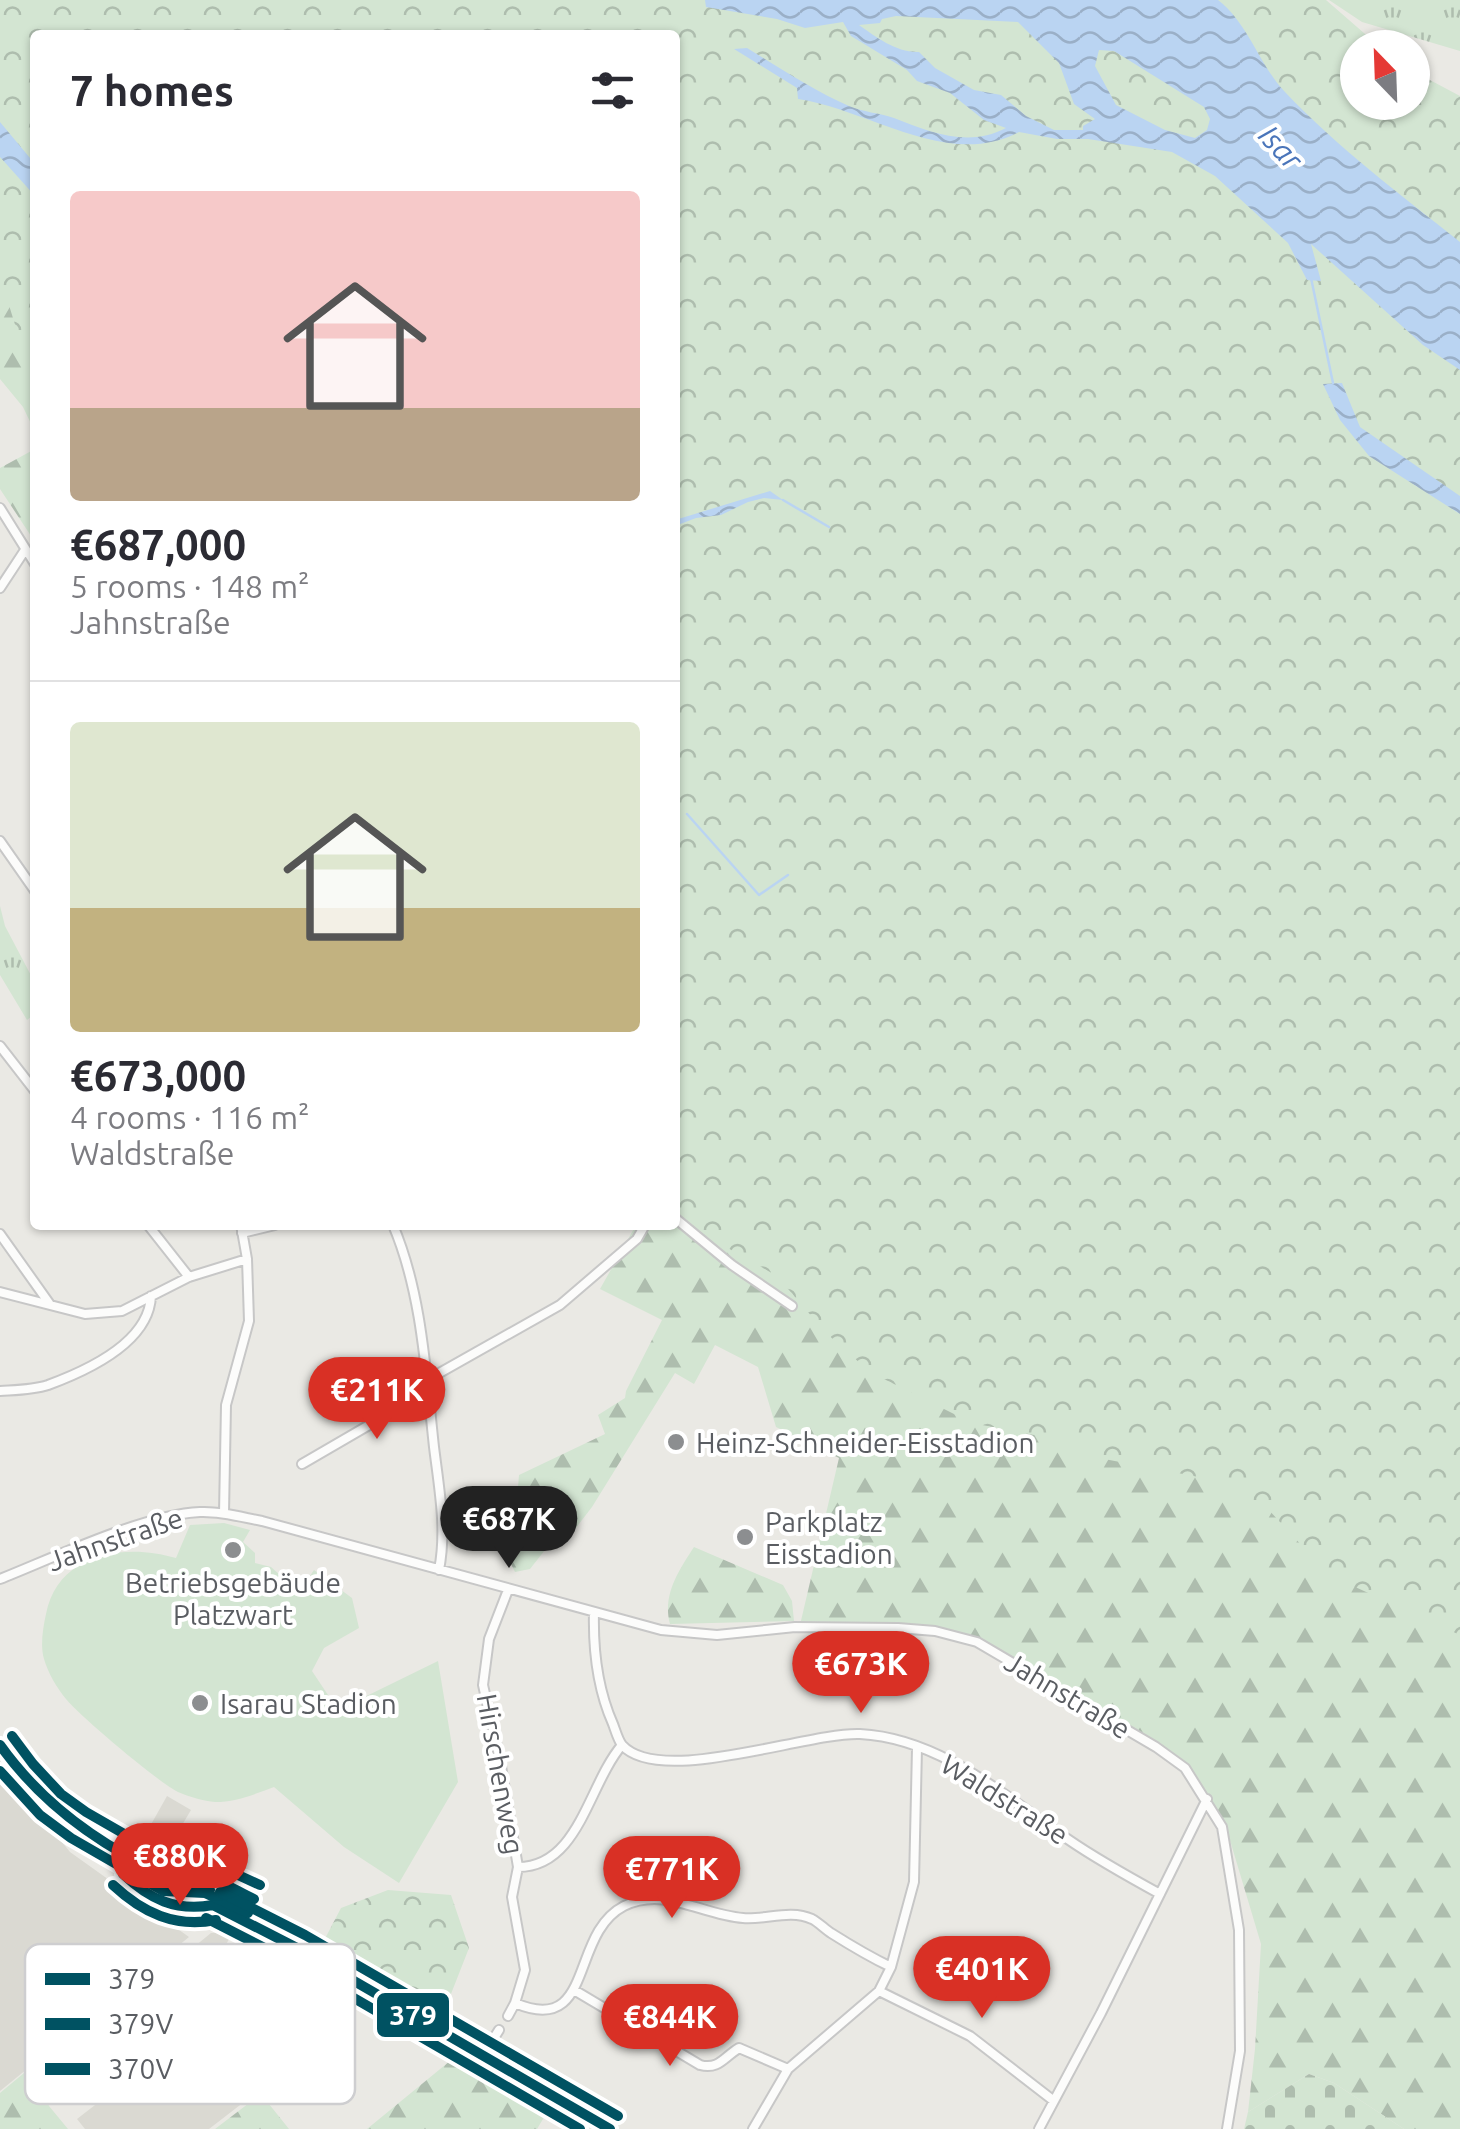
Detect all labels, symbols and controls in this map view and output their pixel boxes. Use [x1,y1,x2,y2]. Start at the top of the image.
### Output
north arrow [1340,30,1430,120]
map controls [1340,30,1430,120]
icon: filters [585,63,640,118]
text: 7 homes [70,67,234,114]
water label: Isar [1252,118,1311,177]
icon: home [265,256,445,436]
text: €687,000 [70,521,246,568]
text: 5 rooms · 148 m² [70,568,310,604]
text: Jahnstraße [70,604,231,640]
icon: home [265,787,445,967]
text: €673,000 [70,1052,246,1099]
text: 4 rooms · 116 m² [70,1099,310,1135]
text: Waldstraße [70,1135,234,1171]
pin: €211K [307,1357,447,1442]
text: €211K [330,1371,424,1407]
place label: Heinz-Schneider-Eisstadion [696,1427,1034,1458]
marker: Heinz-Schneider-Eisstadion [665,1431,687,1453]
pin: €687K [439,1486,579,1571]
text: €687K [462,1500,556,1536]
street label: Jahnstraße [43,1501,187,1577]
place label: Parkplatz Eisstadion [765,1506,893,1569]
marker: Parkplatz Eisstadion [734,1526,756,1548]
marker: Betriebsgebäude Platzwart [222,1539,244,1561]
place label: Betriebsgebäude Platzwart [125,1567,341,1630]
pin: €673K [791,1631,931,1716]
text: €673K [814,1645,908,1681]
street label: Jahnstraße [1000,1646,1136,1744]
place label: Isarau Stadion [220,1688,397,1719]
street label: Hirschenweg [472,1691,530,1857]
marker: Isarau Stadion [189,1692,211,1714]
street label: Waldstraße [936,1748,1074,1850]
pin: €880K [110,1823,250,1908]
pin: €771K [602,1836,742,1921]
text: €880K [133,1837,227,1873]
text: €771K [625,1850,719,1886]
pin: €401K [912,1936,1052,2021]
legend [25,1944,355,2104]
text: €401K [935,1950,1029,1986]
text: 379 [108,1963,155,1994]
pin: €844K [600,1984,740,2069]
line badge: 379 [375,1991,451,2039]
text: €844K [623,1998,717,2034]
text: 379 [389,1999,437,2030]
text: 379V [108,2008,173,2039]
text: 370V [108,2053,173,2084]

